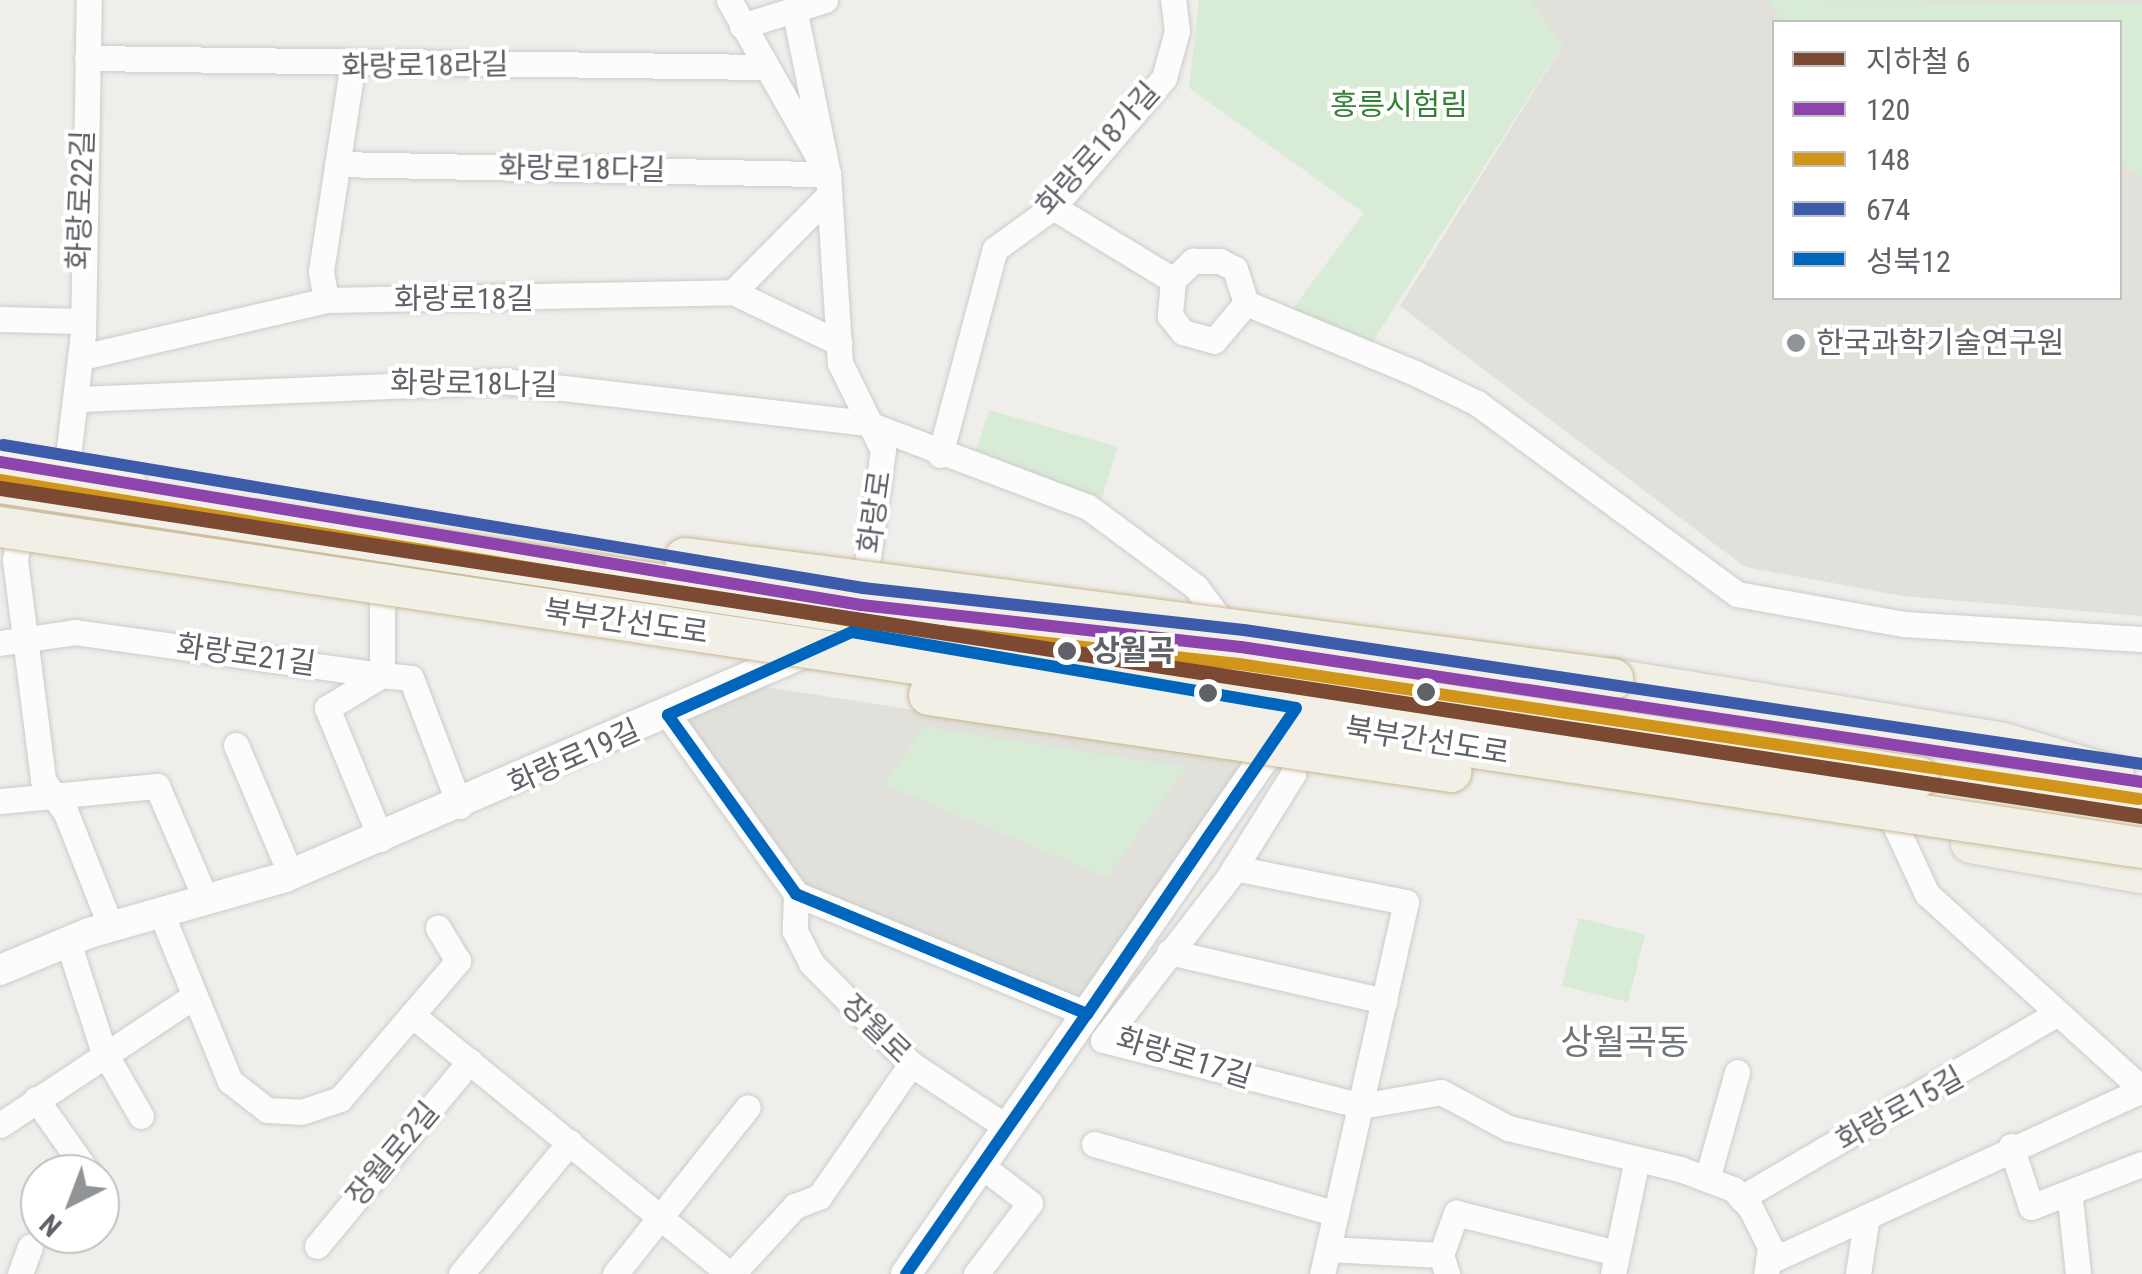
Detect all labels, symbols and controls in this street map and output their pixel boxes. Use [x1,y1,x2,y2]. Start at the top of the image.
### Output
legend [1772,20,2122,300]
text: 지하철 6 [1866,44,1971,79]
street label: 화랑로18라길 [341,47,509,85]
street label: 화랑로18가길 [1029,75,1167,223]
park label: 홍릉시험림 [1330,87,1468,123]
text: 120 [1866,92,1910,127]
street label: 화랑로22길 [61,129,101,271]
text: 148 [1866,142,1910,177]
street label: 화랑로18다길 [498,150,666,188]
text: 674 [1866,192,1910,227]
text: 성북12 [1866,244,1951,279]
street label: 화랑로18길 [394,281,534,317]
place label: 한국과학기술연구원 [1816,325,2064,361]
marker: 한국과학기술연구원 [1785,332,1807,354]
street label: 화랑로18나길 [390,365,558,403]
street label: 화랑로 [851,468,899,556]
street label: 북부간선도로 [542,593,710,651]
street label: 화랑로21길 [174,627,318,683]
place label: 상월곡 [1092,633,1175,669]
marker: 상월곡 [1051,635,1083,667]
unlabelled marker [1416,682,1436,702]
unlabelled marker [1198,683,1218,703]
street label: 북부간선도로 [1342,710,1512,772]
street label: 화랑로19길 [503,712,645,802]
street label: 장월로 [834,987,918,1071]
street label: 화랑로17길 [1112,1020,1256,1096]
district label: 상월곡동 [1561,1022,1689,1064]
street label: 화랑로15길 [1830,1059,1970,1159]
street label: 장월로2길 [339,1094,447,1214]
north arrow [20,1154,120,1254]
text: N [34,1207,68,1243]

